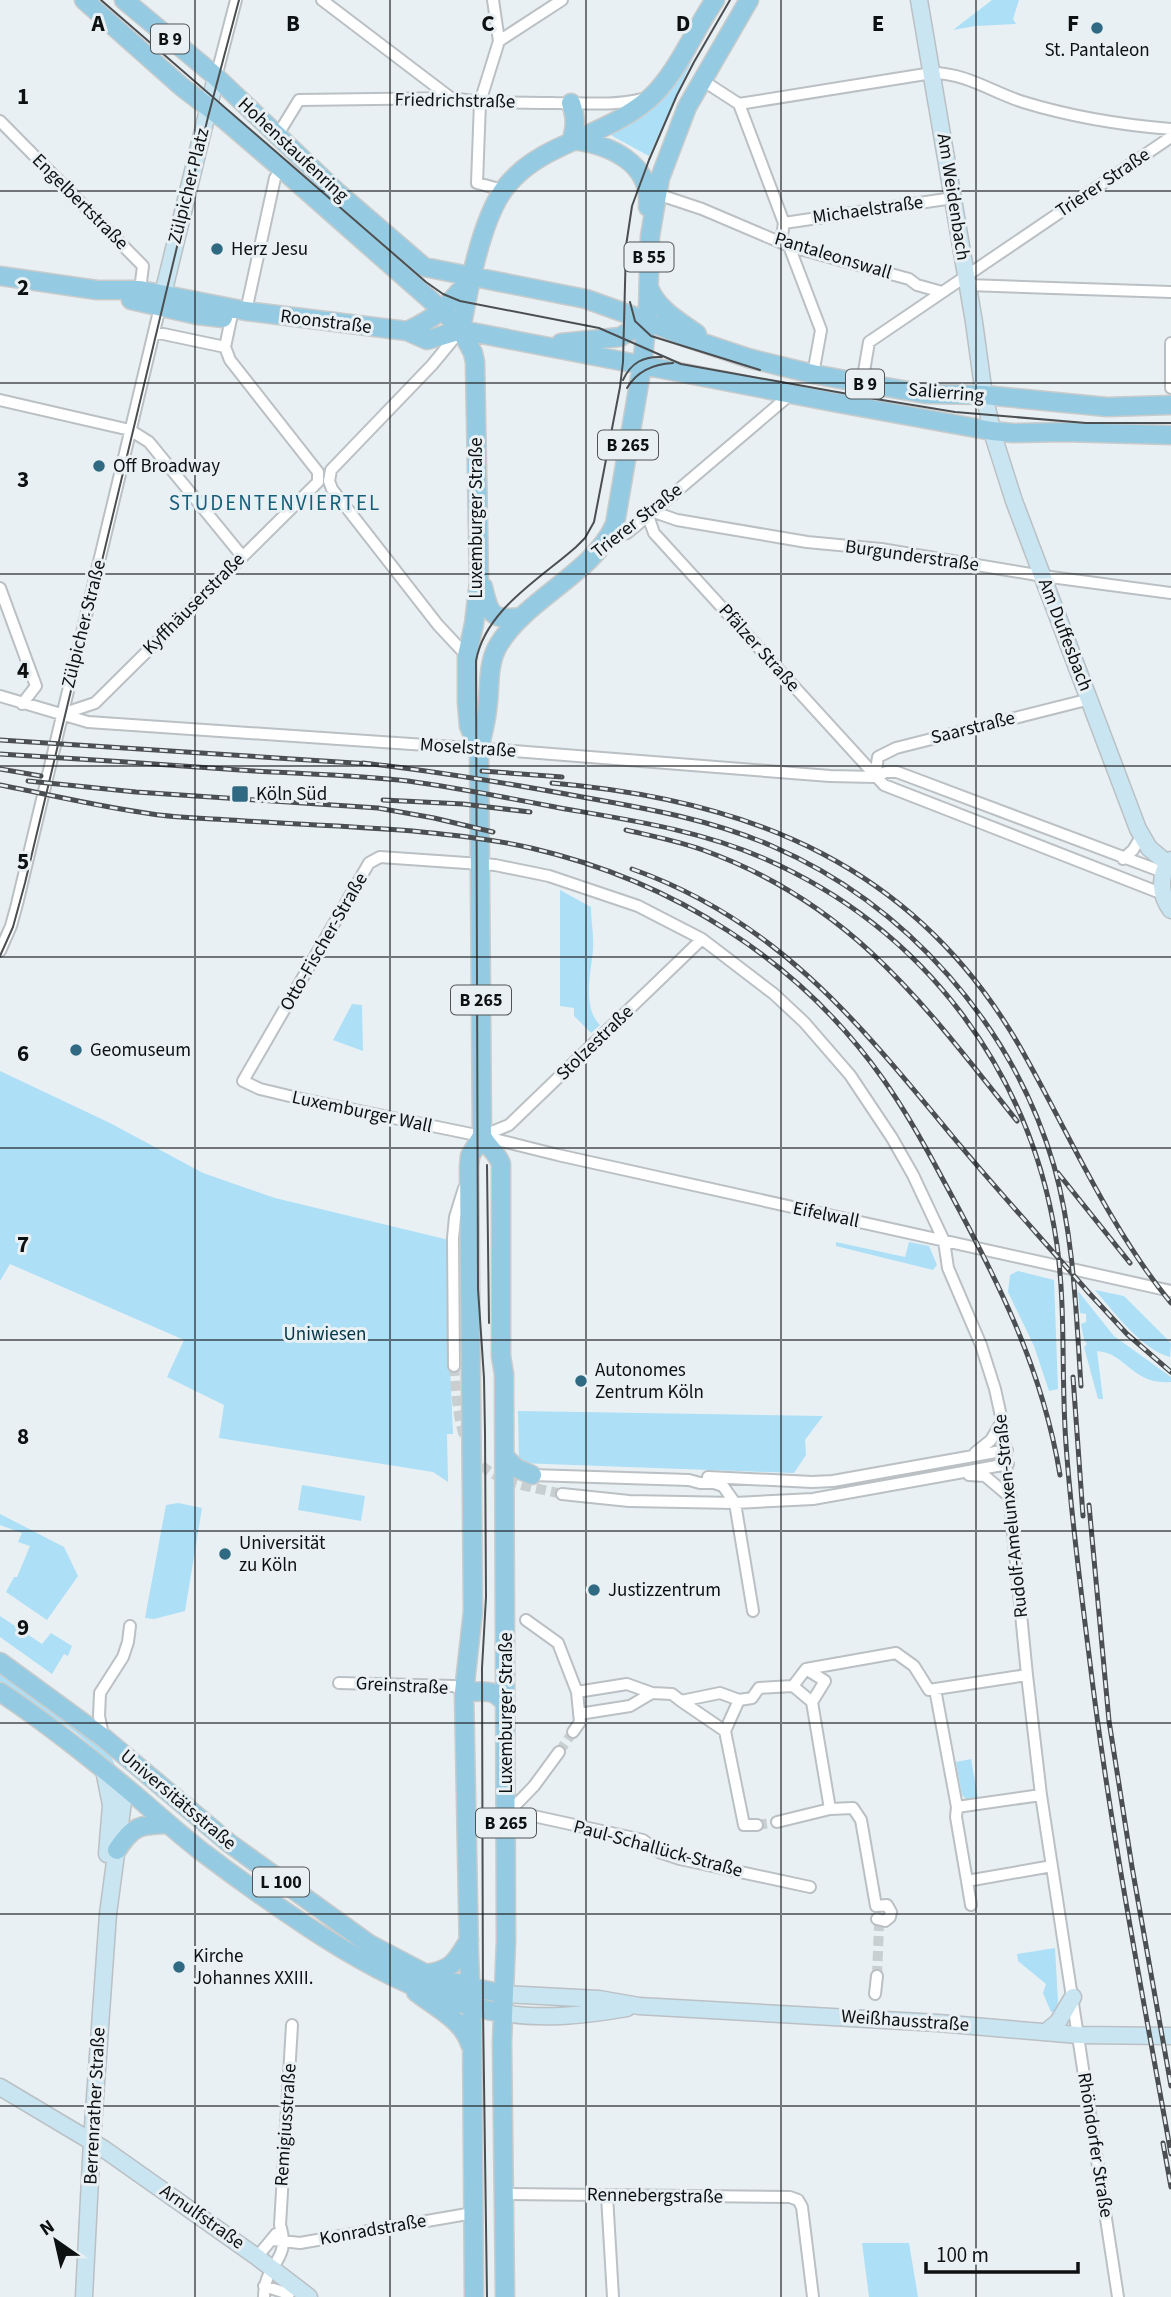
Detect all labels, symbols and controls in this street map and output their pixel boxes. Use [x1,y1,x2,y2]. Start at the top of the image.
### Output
text: A [90,7,105,40]
text: B [286,7,300,40]
text: C [481,7,495,40]
text: D [676,7,690,40]
text: E [872,7,884,40]
text: F [1067,7,1079,40]
marker: St. Pantaleon [1089,20,1105,36]
road number: B 9 [151,24,189,54]
place label: St. Pantaleon [1044,37,1150,64]
text: 1 [17,80,29,113]
street label: Friedrichstraße [394,86,516,116]
street label: Hohenstaufenring [232,91,355,209]
street label: Zülpicher Platz [162,125,216,247]
street label: Am Weidenbach [930,132,976,262]
street label: Trierer Straße [1051,141,1155,225]
street label: Engelbertstraße [26,148,134,256]
street label: Michaelstraße [811,189,925,231]
street label: Pantaleonswall [771,225,895,287]
place label: Herz Jesu [231,236,308,263]
marker: Herz Jesu [209,241,225,257]
road number: B 55 [624,243,674,272]
text: 2 [17,271,29,304]
street label: Roonstraße [279,303,373,341]
road number: B 9 [846,370,884,398]
street label: Salierring [907,376,986,410]
road number: B 265 [598,430,658,460]
street label: Luxemburger Straße [463,437,490,599]
place label: Off Broadway [113,453,220,480]
marker: Off Broadway [91,458,107,474]
text: 3 [17,463,29,496]
street label: Trierer Straße [586,477,688,565]
district label: STUDENTENVIERTEL [169,488,381,518]
street label: Burgunderstraße [843,533,981,579]
street label: Kyffhäuserstraße [137,547,251,661]
street label: Zülpicher Straße [55,557,113,691]
street label: Am Duffesbach [1031,575,1099,695]
street label: Pfälzer Straße [712,598,806,698]
text: 4 [17,654,29,687]
street label: Saarstraße [928,705,1018,751]
street label: Moselstraße [419,731,517,765]
place label: Köln Süd [256,781,327,808]
marker: Köln Süd [230,784,250,804]
text: 5 [17,845,29,878]
street label: Otto-Fischer-Straße [273,868,375,1016]
road number: B 265 [451,986,511,1015]
street label: Stolzestraße [550,999,640,1087]
text: 6 [17,1037,29,1070]
place label: Geomuseum [90,1037,191,1064]
marker: Geomuseum [68,1042,84,1058]
street label: Luxemburger Wall [289,1084,435,1140]
street label: Eifelwall [790,1195,862,1235]
text: 7 [17,1228,29,1261]
park label: Uniwiesen [284,1321,366,1348]
place label: Autonomes Zentrum Köln [595,1357,704,1406]
marker: Autonomes Zentrum Köln [573,1373,589,1389]
street label: Rudolf-Amelunxen-Straße [987,1413,1035,1619]
text: 8 [17,1420,29,1453]
place label: Universität zu Köln [239,1530,326,1579]
marker: Universität zu Köln [217,1546,233,1562]
place label: Justizzentrum [608,1577,721,1604]
marker: Justizzentrum [586,1582,602,1598]
text: 9 [17,1611,29,1644]
street label: Luxemburger Straße [493,1632,520,1794]
street label: Greinstraße [355,1670,449,1702]
street label: Universitätsstraße [114,1743,242,1857]
road number: B 265 [476,1809,536,1838]
street label: Paul-Schallück-Straße [570,1813,746,1885]
road number: L 100 [253,1868,309,1896]
place label: Kirche Johannes XXIII. [193,1943,314,1992]
marker: Kirche Johannes XXIII. [171,1959,187,1975]
street label: Weißhausstraße [840,2003,970,2039]
street label: Berrenrather Straße [77,2027,113,2185]
street label: Remigiusstraße [268,2063,304,2187]
street label: Rhöndorfer Straße [1070,2070,1120,2220]
street label: Arnulfstraße [154,2178,250,2256]
street label: Rennebergstraße [587,2181,723,2211]
north arrow [21,2206,91,2276]
street label: Konradstraße [318,2207,428,2253]
text: N [35,2213,60,2243]
scale bar [926,2230,1078,2274]
text: 100 m [936,2240,989,2270]

